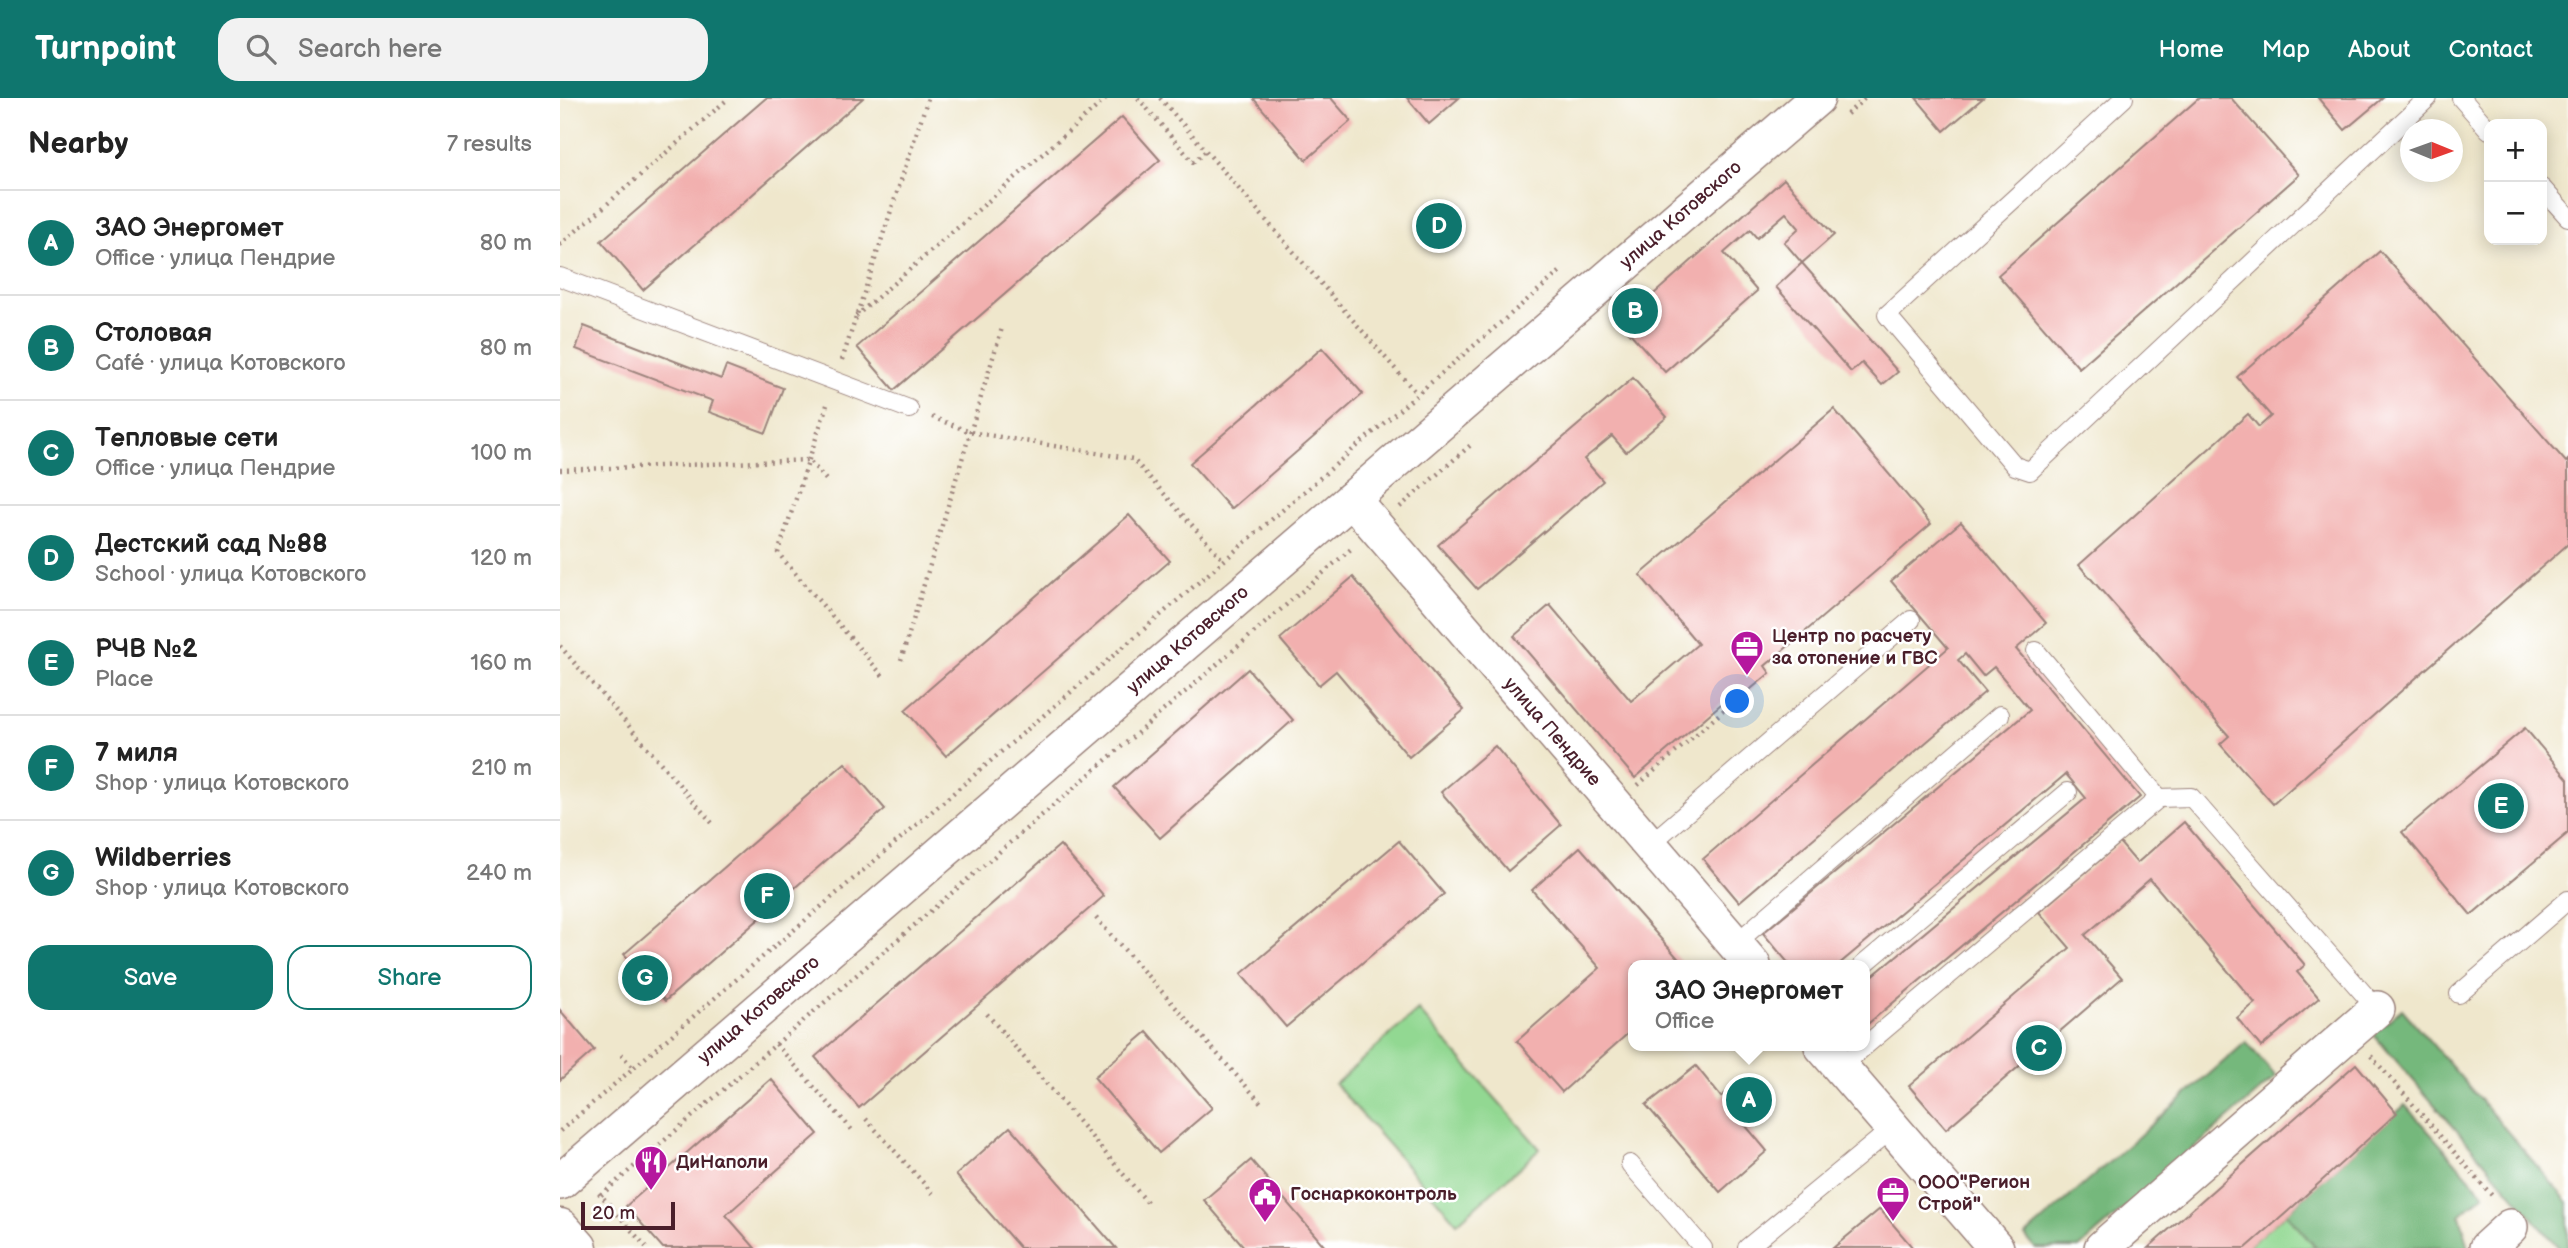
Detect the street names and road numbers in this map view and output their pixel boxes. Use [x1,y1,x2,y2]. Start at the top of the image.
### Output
street label: улица Котовского [1615,156,1747,274]
street label: улица Котовского [1122,581,1254,699]
street label: улица Пендрие [1498,673,1606,791]
street label: улица Котовского [693,951,825,1069]

